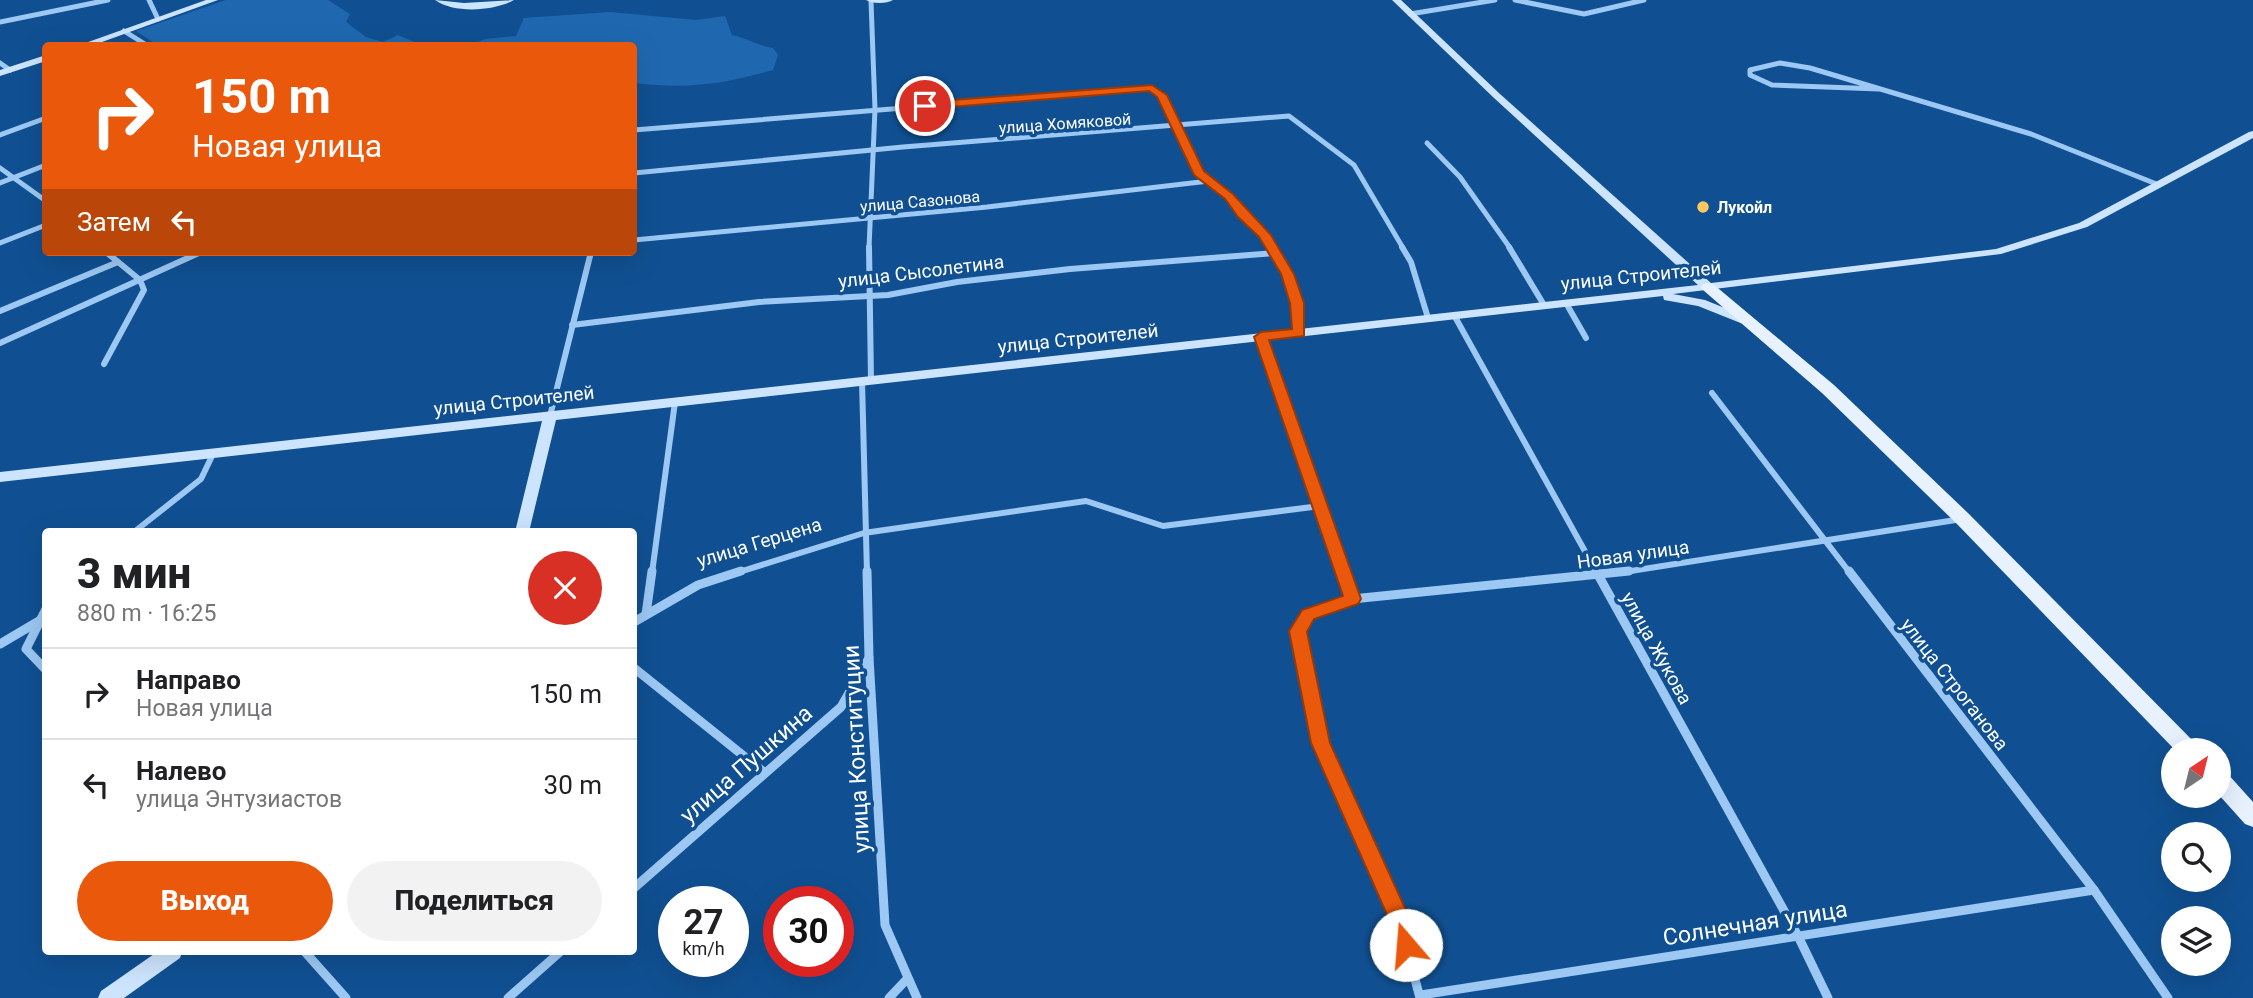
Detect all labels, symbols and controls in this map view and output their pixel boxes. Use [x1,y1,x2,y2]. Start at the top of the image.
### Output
text: 150 m [192,68,331,125]
icon: right [77,70,168,161]
pin [895,76,955,136]
icon: arrive [906,87,944,125]
street label: улица Хомяковой [998,109,1132,138]
text: Новая улица [192,127,382,165]
street label: улица Сазонова [859,187,981,216]
place label: Лукойл [1717,198,1772,217]
marker: Лукойл [1695,199,1711,215]
icon: left [165,203,203,241]
text: Затем [77,207,151,237]
street label: улица Сысолетина [837,250,1005,293]
street label: улица Строителей [1560,256,1722,295]
street label: улица Строителей [997,319,1159,358]
street label: улица Строителей [433,381,595,420]
street label: улица Герцена [694,513,824,572]
street label: Новая улица [1576,535,1691,574]
text: 3 мин [77,549,191,598]
button: close [528,551,602,625]
street label: улица Жукова [1616,588,1697,708]
text: 880 m · 16:25 [77,600,216,627]
street label: улица Строганова [1896,614,2013,755]
street label: улица Конституции [838,644,875,854]
text: Направо [136,665,241,695]
icon: right [77,675,115,713]
text: 150 m [529,679,602,709]
text: Новая улица [136,695,273,722]
street label: улица Пушкина [675,700,818,829]
north arrow [2161,738,2231,808]
map controls [2161,738,2231,976]
text: Налево [136,756,226,786]
icon: left [77,766,115,804]
text: 30 m [544,770,602,800]
text: улица Энтузиастов [136,786,342,813]
button: search [2161,822,2231,892]
button: Выход [77,861,333,941]
button: Поделиться [347,861,602,941]
speed limit sign: 30 [763,886,854,977]
street label: Солнечная улица [1661,896,1849,951]
text: 27 [683,902,724,943]
button: layers [2161,906,2231,976]
position arrow [1369,908,1443,982]
text: km/h [682,938,725,959]

